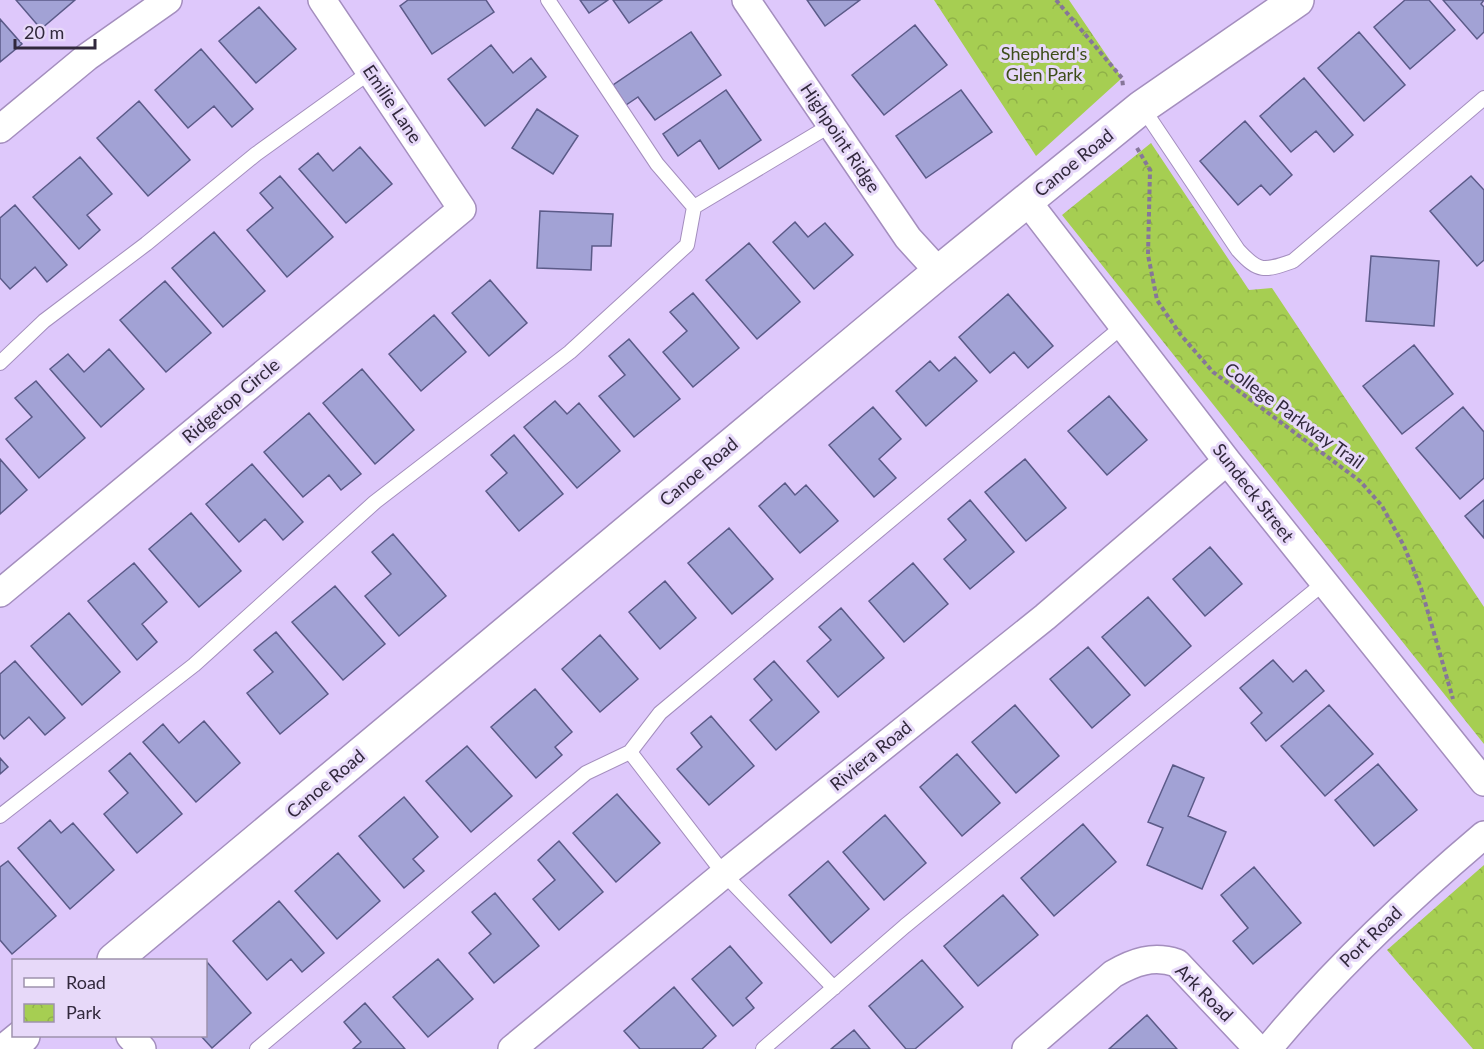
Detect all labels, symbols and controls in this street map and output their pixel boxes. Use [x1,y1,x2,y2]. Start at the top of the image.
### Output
scale bar [15,12,94,50]
text: 20 m [24,21,64,43]
park label: Shepherd's Glen Park [1001,42,1087,85]
street label: Emilie Lane [359,60,427,147]
street label: Highpoint Ridge [796,79,886,196]
street label: Canoe Road [1029,124,1117,201]
street label: Ridgetop Circle [177,353,284,447]
street label: College Parkway Trail [1221,357,1369,473]
street label: Canoe Road [655,432,742,510]
street label: Sundeck Street [1208,439,1299,546]
street label: Riviera Road [825,716,916,795]
street label: Canoe Road [282,744,369,822]
street label: Port Road [1335,901,1406,971]
legend [12,959,207,1037]
street label: Ark Road [1171,959,1238,1026]
text: Road [66,971,106,993]
text: Park [66,1001,102,1023]

